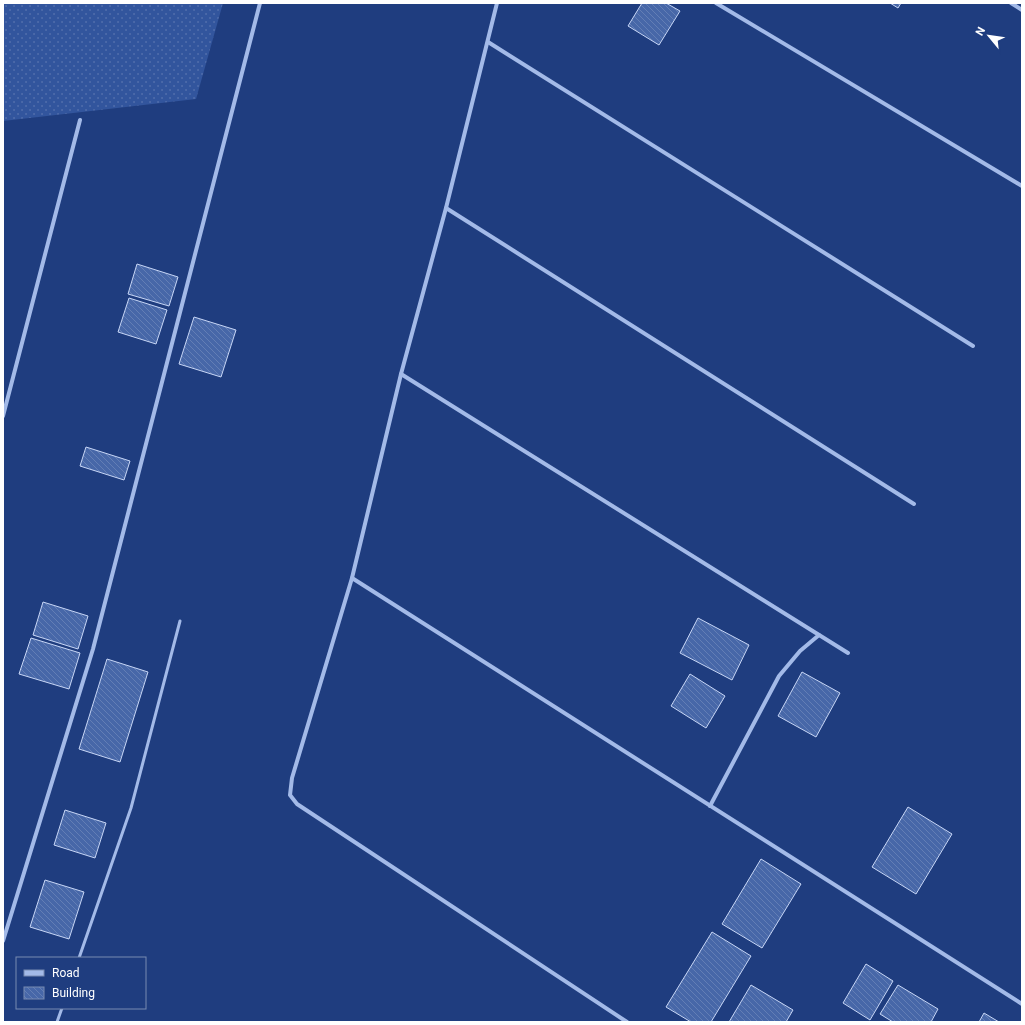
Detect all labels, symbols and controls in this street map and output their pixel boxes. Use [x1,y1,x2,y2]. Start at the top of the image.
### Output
north arrow [969,16,1009,56]
text: N [973,25,988,38]
legend [16,957,146,1009]
text: Road [52,966,80,980]
text: Building [52,986,95,1000]

